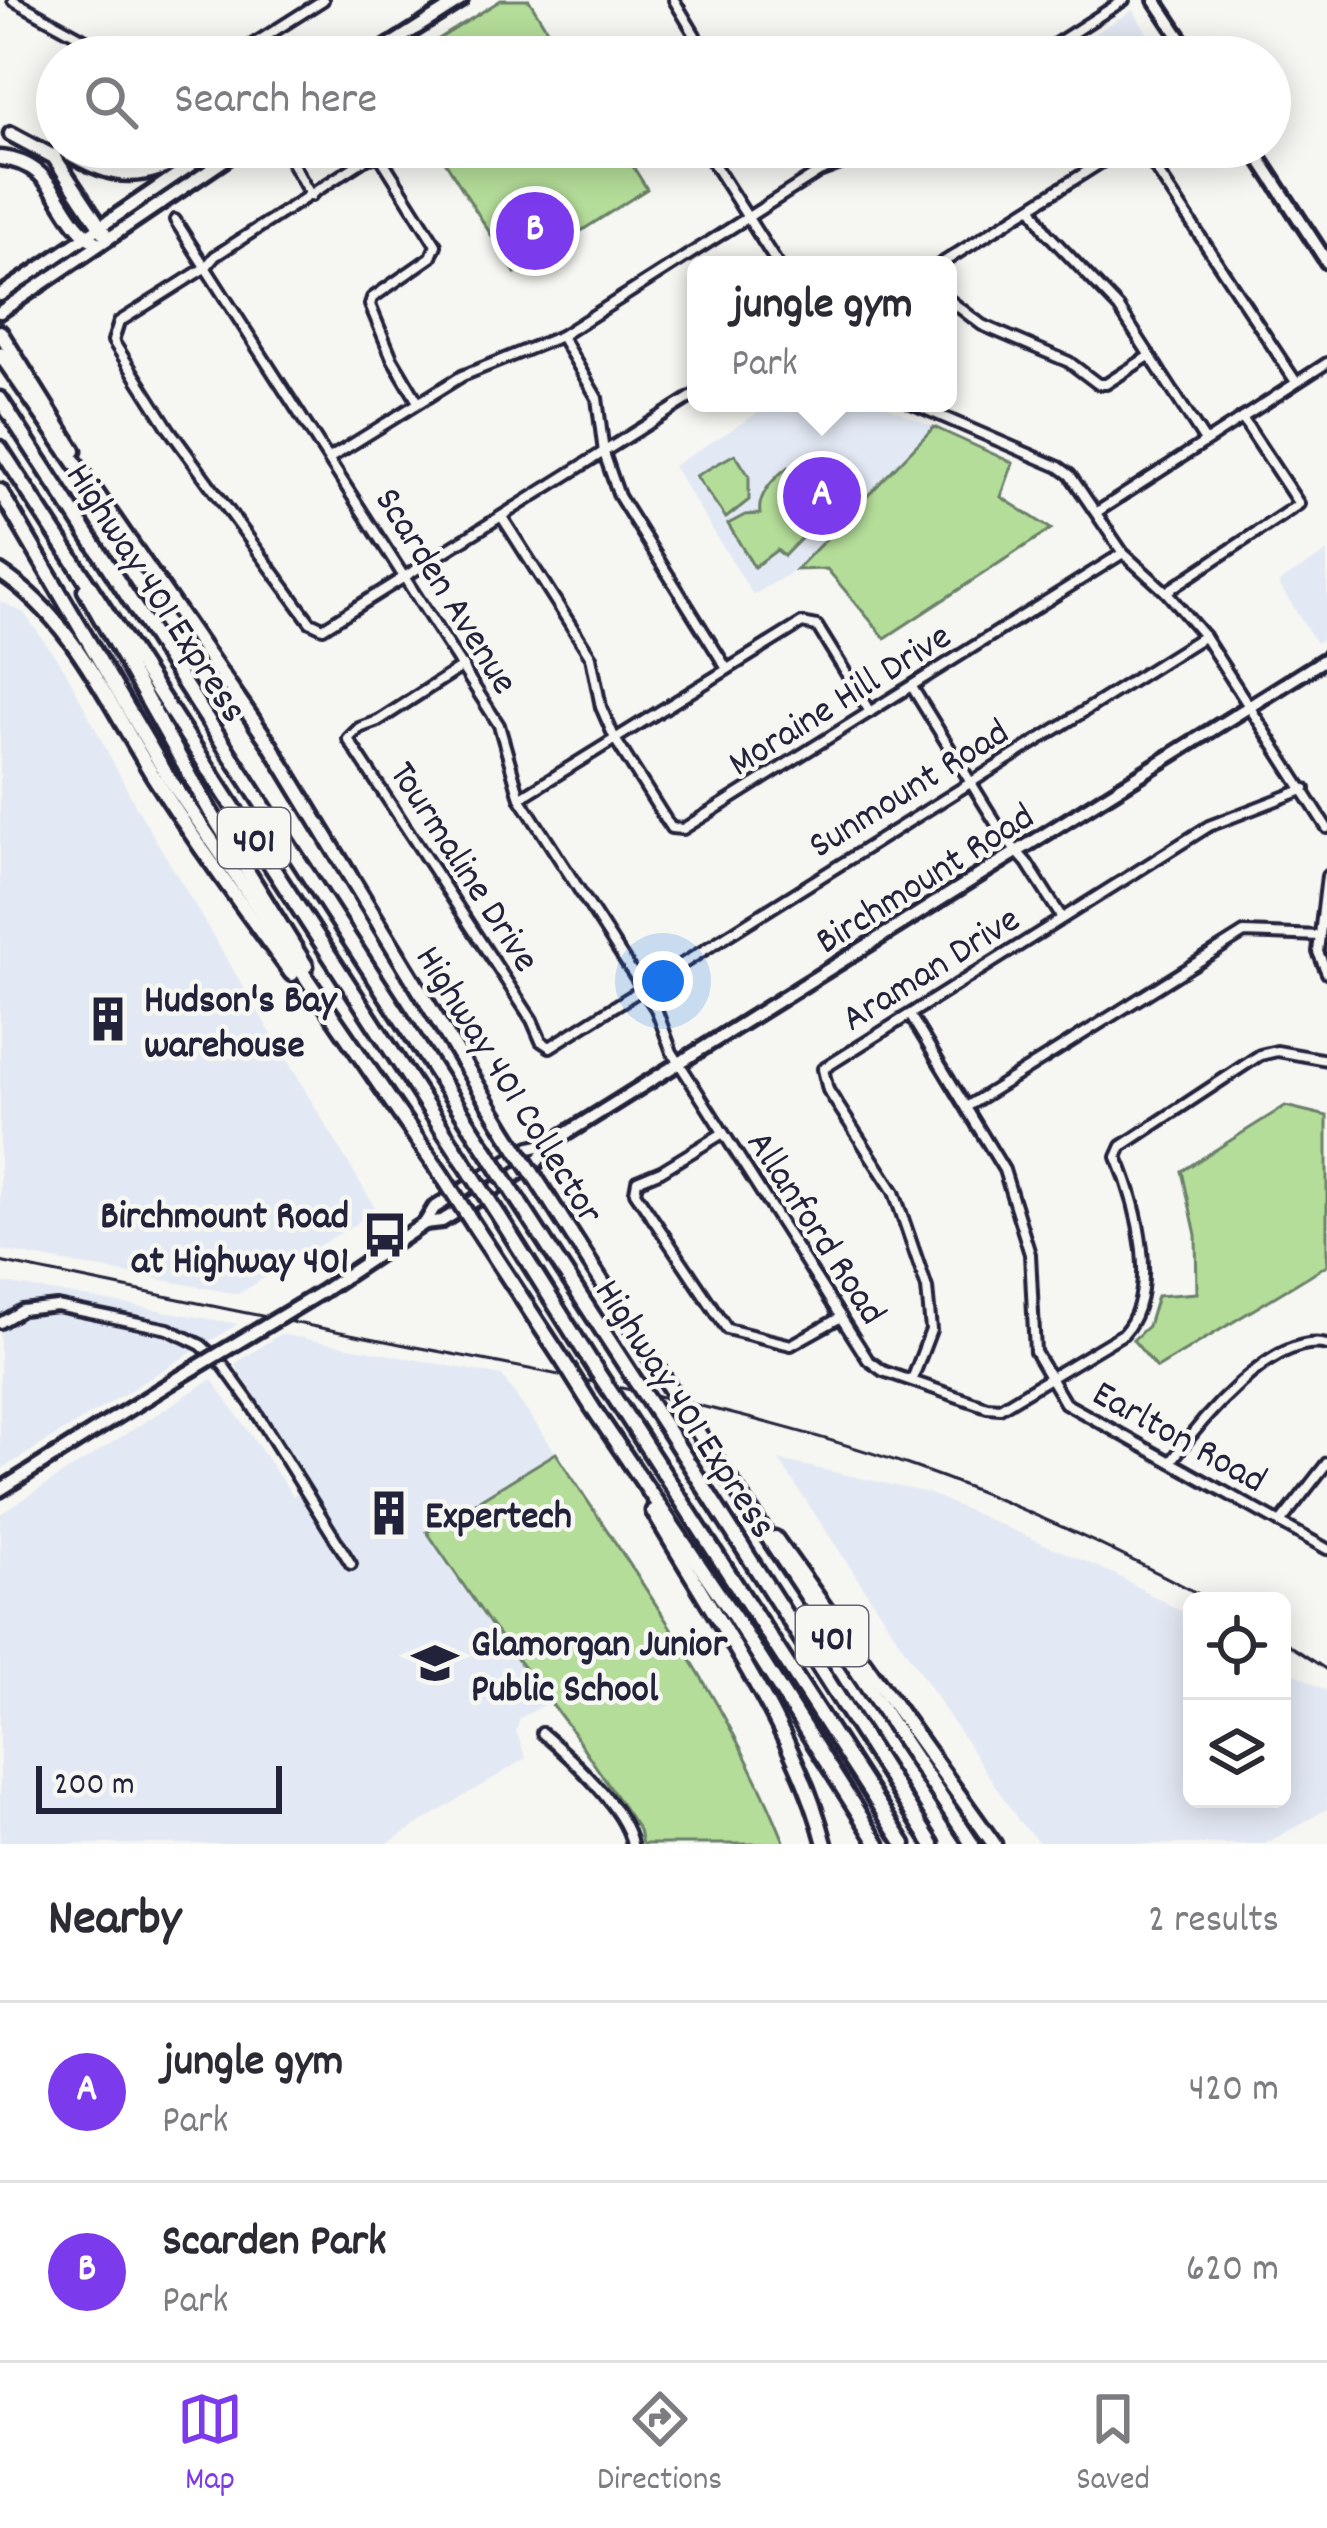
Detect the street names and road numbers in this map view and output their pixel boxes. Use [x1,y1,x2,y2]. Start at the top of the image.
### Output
street label: Highway 401 Express [49,454,258,735]
street label: Scarden Avenue [358,478,529,707]
street label: Moraine Hill Drive [719,612,964,793]
street label: Sunmount Road [800,708,1021,875]
street label: Tourmaline Drive [373,752,550,985]
street label: Birchmount Road [806,792,1047,971]
road number: 401 [218,808,290,868]
street label: Araman Drive [833,895,1032,1048]
street label: Highway 401 Collector [399,936,615,1237]
street label: Allanford Road [730,1122,897,1338]
street label: Highway 401 Express [578,1270,787,1551]
street label: Earlton Road [1081,1369,1275,1510]
road number: 401 [796,1606,868,1666]

